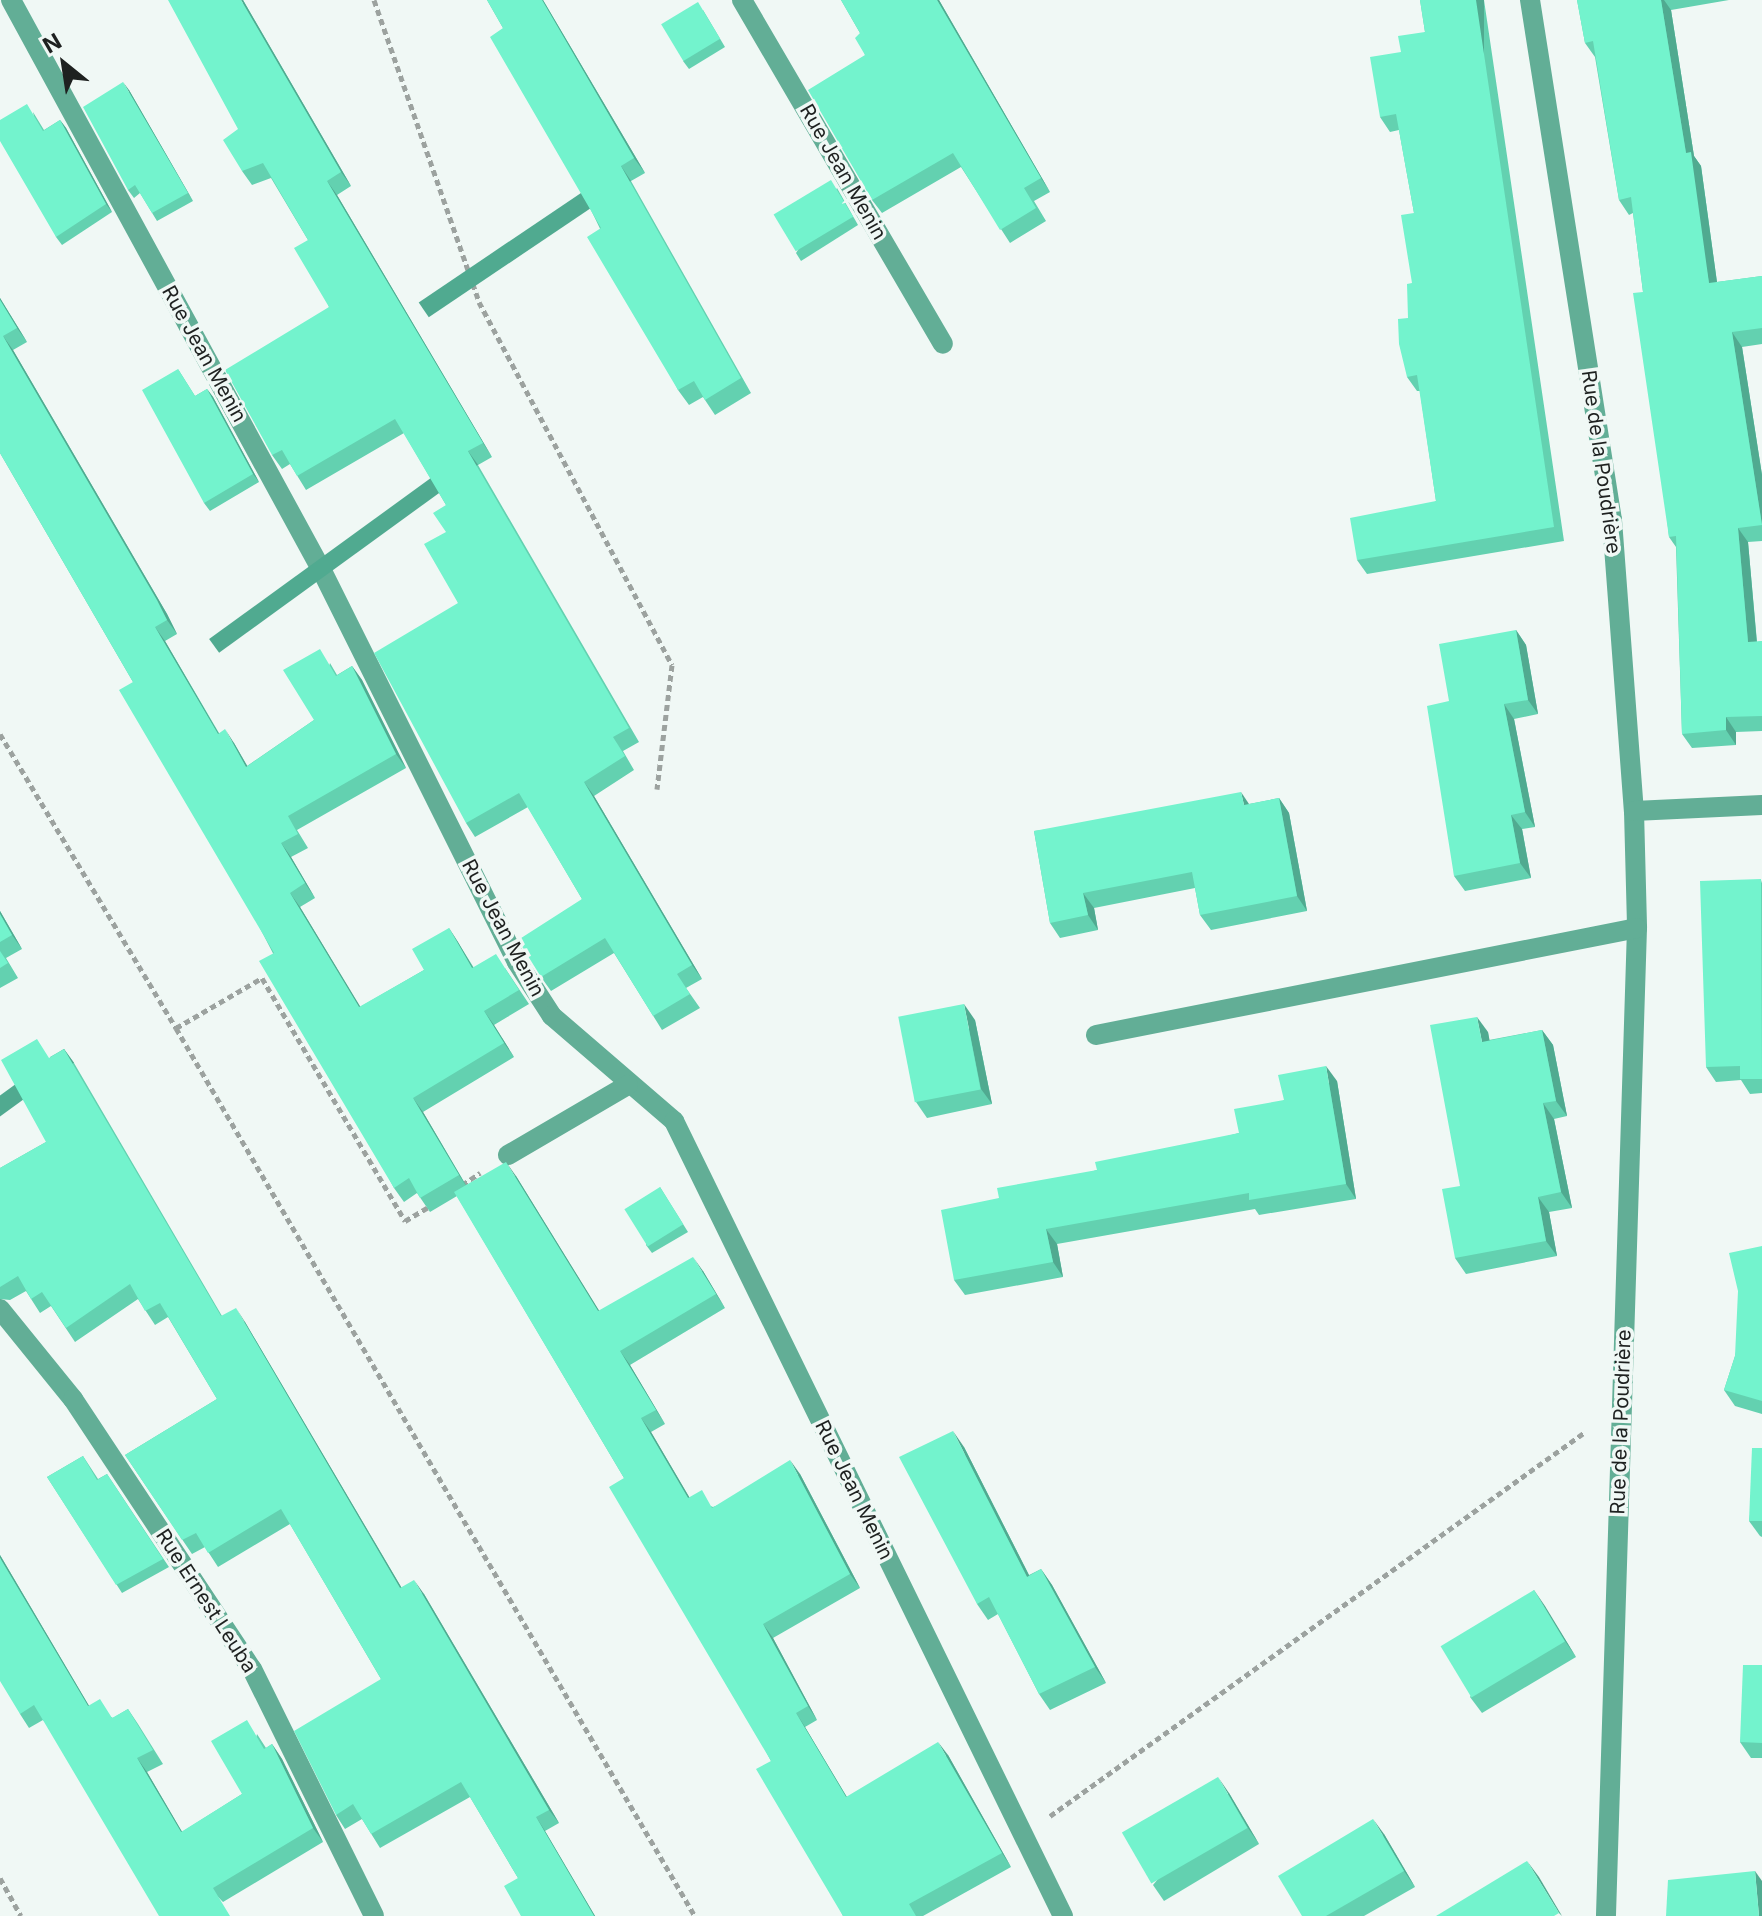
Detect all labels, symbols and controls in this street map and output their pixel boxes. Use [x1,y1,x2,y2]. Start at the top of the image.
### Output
north arrow [24,24,104,104]
text: N [38,28,66,59]
street label: Rue Jean Menin [795,100,891,244]
street label: Rue Jean Menin [157,282,251,426]
street label: Rue de la Poudrière [1576,369,1626,555]
street label: Rue Jean Menin [457,855,549,1001]
street label: Rue de la Poudrière [1606,1329,1636,1515]
street label: Rue Jean Menin [810,1416,898,1564]
street label: Rue Ernest Leuba [151,1525,261,1677]

